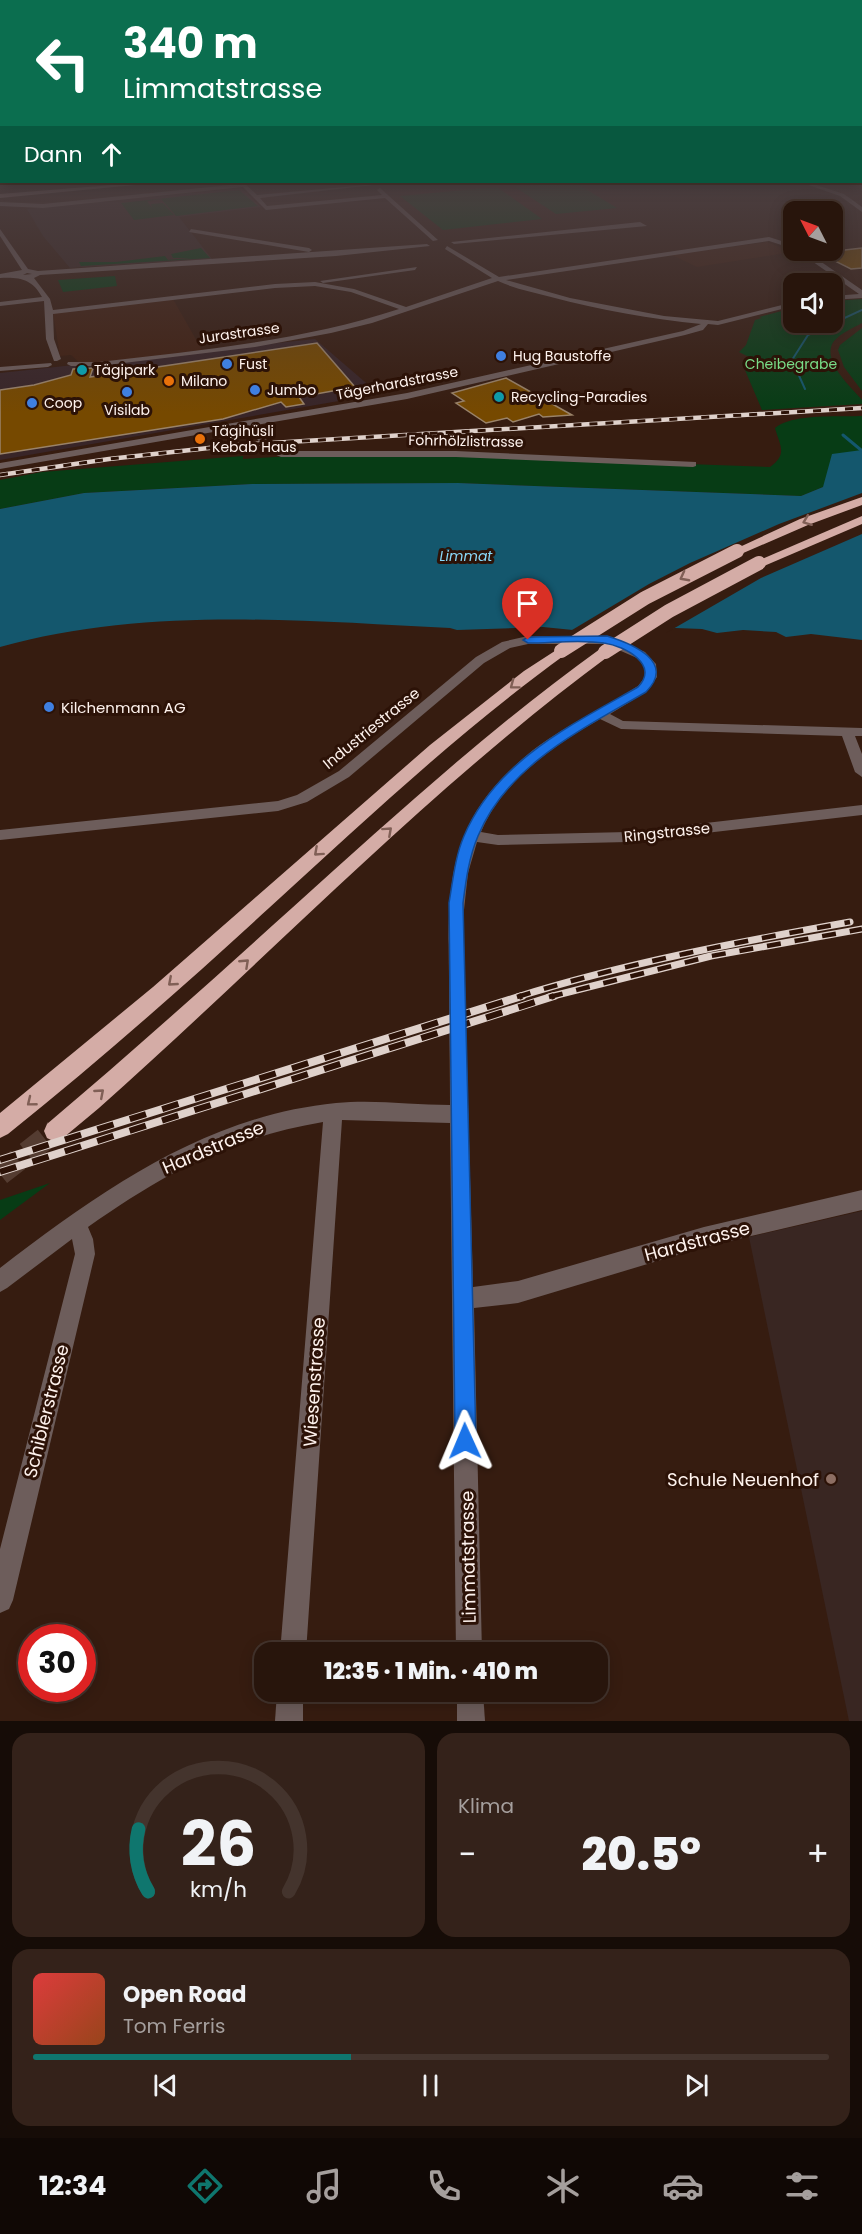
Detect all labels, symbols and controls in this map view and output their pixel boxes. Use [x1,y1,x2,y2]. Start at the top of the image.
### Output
text: 340 m [123,14,258,73]
icon: left [24,24,102,102]
text: Limmatstrasse [123,70,322,107]
icon: ahead [95,138,128,171]
text: Dann [24,139,83,170]
north arrow [783,201,843,261]
map controls [783,201,843,333]
button: sound [783,273,843,333]
street label: Jurastrasse [197,317,281,349]
place label: Hug Baustoffe [513,346,611,366]
marker: Hug Baustoffe [494,349,508,363]
place label: Fust [239,354,267,374]
park label: Cheibegrabe [745,354,837,374]
marker: Fust [220,357,234,371]
place label: Tägipark [94,360,156,380]
street label: Tägerhardstrasse [334,361,460,405]
marker: Tägipark [75,363,89,377]
place label: Milano [181,371,227,391]
marker: Milano [162,374,176,388]
place label: Jumbo [267,380,316,400]
marker: Jumbo [248,383,262,397]
marker: Visilab [120,385,134,399]
place label: Recycling-Paradies [511,387,647,407]
marker: Recycling-Paradies [492,390,506,404]
place label: Coop [44,393,82,413]
marker: Coop [25,396,39,410]
place label: Visilab [104,400,150,420]
place label: Tägihüsli Kebab Haus [212,421,297,457]
street label: Fohrhölzlistrasse [408,430,524,452]
marker: Tägihüsli Kebab Haus [193,432,207,446]
one-way arrow [802,514,813,526]
water label: Limmat [440,546,493,566]
one-way arrow [680,570,691,581]
pin [502,578,553,640]
icon: arrive [511,587,544,620]
one-way arrow [510,678,521,689]
street label: Industriestrasse [318,682,424,774]
place label: Kilchenmann AG [61,697,186,718]
marker: Kilchenmann AG [42,700,56,714]
street label: Ringstrasse [623,817,711,847]
one-way arrow [381,827,392,838]
one-way arrow [314,845,324,856]
one-way arrow [238,959,248,970]
one-way arrow [168,975,179,986]
one-way arrow [93,1089,104,1100]
one-way arrow [27,1095,38,1106]
street label: Hardstrasse [158,1114,268,1180]
street label: Hardstrasse [641,1215,753,1267]
street label: Wiesenstrasse [297,1316,331,1448]
street label: Schiblerstrasse [17,1342,75,1480]
position arrow [433,1409,497,1473]
place label: Schule Neuenhof [667,1467,819,1492]
marker: Schule Neuenhof [824,1472,838,1486]
street label: Limmatstrasse [454,1490,482,1624]
speed limit sign: 30 [18,1624,96,1702]
text: 12:35 · 1 Min. · 410 m [324,1656,538,1687]
text: Klima [458,1792,514,1820]
text: 26 [181,1800,256,1888]
text: 20.5° [581,1823,701,1886]
text: − [458,1831,476,1878]
text: + [806,1831,829,1878]
text: km/h [190,1874,247,1905]
text: Open Road [123,1979,247,2010]
text: Tom Ferris [123,2012,225,2040]
icon: previous [149,2069,182,2102]
icon: pause [414,2069,447,2102]
icon: next [680,2069,713,2102]
icon: directions [184,2165,226,2207]
icon: music [303,2165,345,2207]
icon: phone [423,2165,465,2207]
icon: climate [542,2165,584,2207]
icon: car [662,2165,704,2207]
icon: filters [781,2165,823,2207]
text: 12:34 [39,2167,107,2204]

